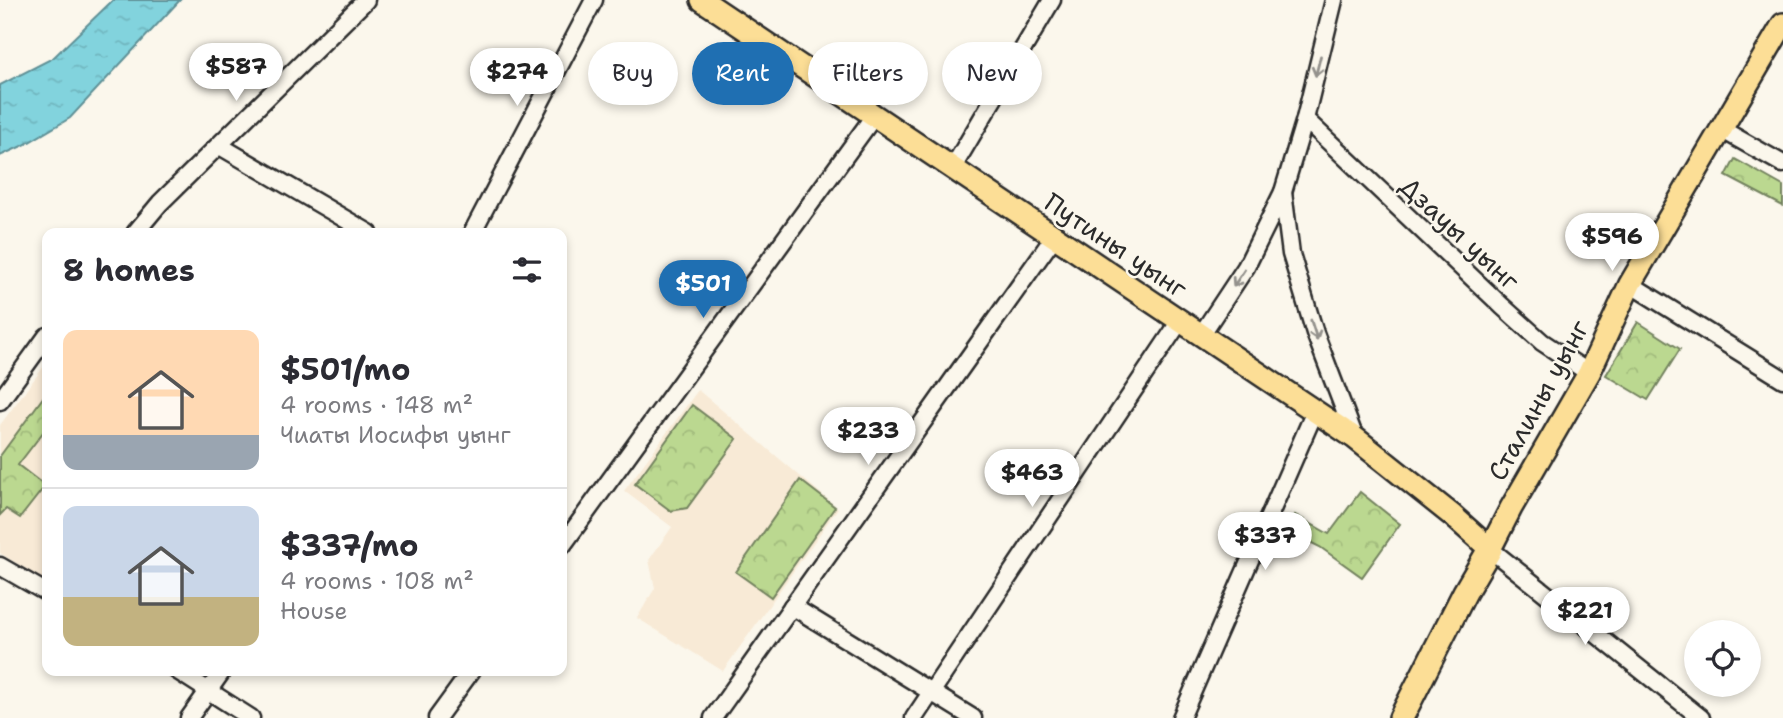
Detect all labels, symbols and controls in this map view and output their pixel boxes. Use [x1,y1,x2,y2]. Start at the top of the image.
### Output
chip: Buy [588,42,678,105]
chip: Rent [692,42,794,105]
chip: Filters [808,42,928,105]
chip: New [942,42,1042,105]
pin: $587 [195,43,277,103]
pin: $274 [476,48,558,108]
text: $587 [205,51,267,81]
one-way arrow [1311,54,1324,77]
text: $274 [486,56,548,86]
street label: Дзауы уынг [1393,168,1528,298]
street label: Путины уынг [1038,184,1195,306]
pin: $596 [1571,214,1653,273]
text: $596 [1581,221,1643,251]
text: 8 homes [63,250,195,291]
icon: filters [508,251,546,289]
pin: $501 [662,260,744,320]
text: $501 [675,268,731,298]
one-way arrow [1232,268,1246,288]
street label: Сталины уынг [1479,313,1597,487]
one-way arrow [1308,319,1321,341]
text: $501/mo [280,349,410,390]
icon: home [119,358,203,442]
text: 4 rooms · 148 m² [280,390,473,420]
pin: $233 [827,407,909,467]
text: $233 [837,415,899,445]
text: Чиаты Иосифы уынг [280,420,511,450]
pin: $463 [991,449,1073,509]
text: $463 [1000,457,1064,487]
pin: $337 [1224,512,1306,572]
text: $337 [1234,520,1296,550]
text: $337/mo [280,525,418,566]
icon: home [119,534,203,618]
text: 4 rooms · 108 m² [280,566,474,596]
pin: $221 [1544,588,1626,647]
text: $221 [1557,595,1613,625]
text: House [280,596,348,626]
map controls [1684,620,1761,697]
button: locate [1684,620,1761,697]

